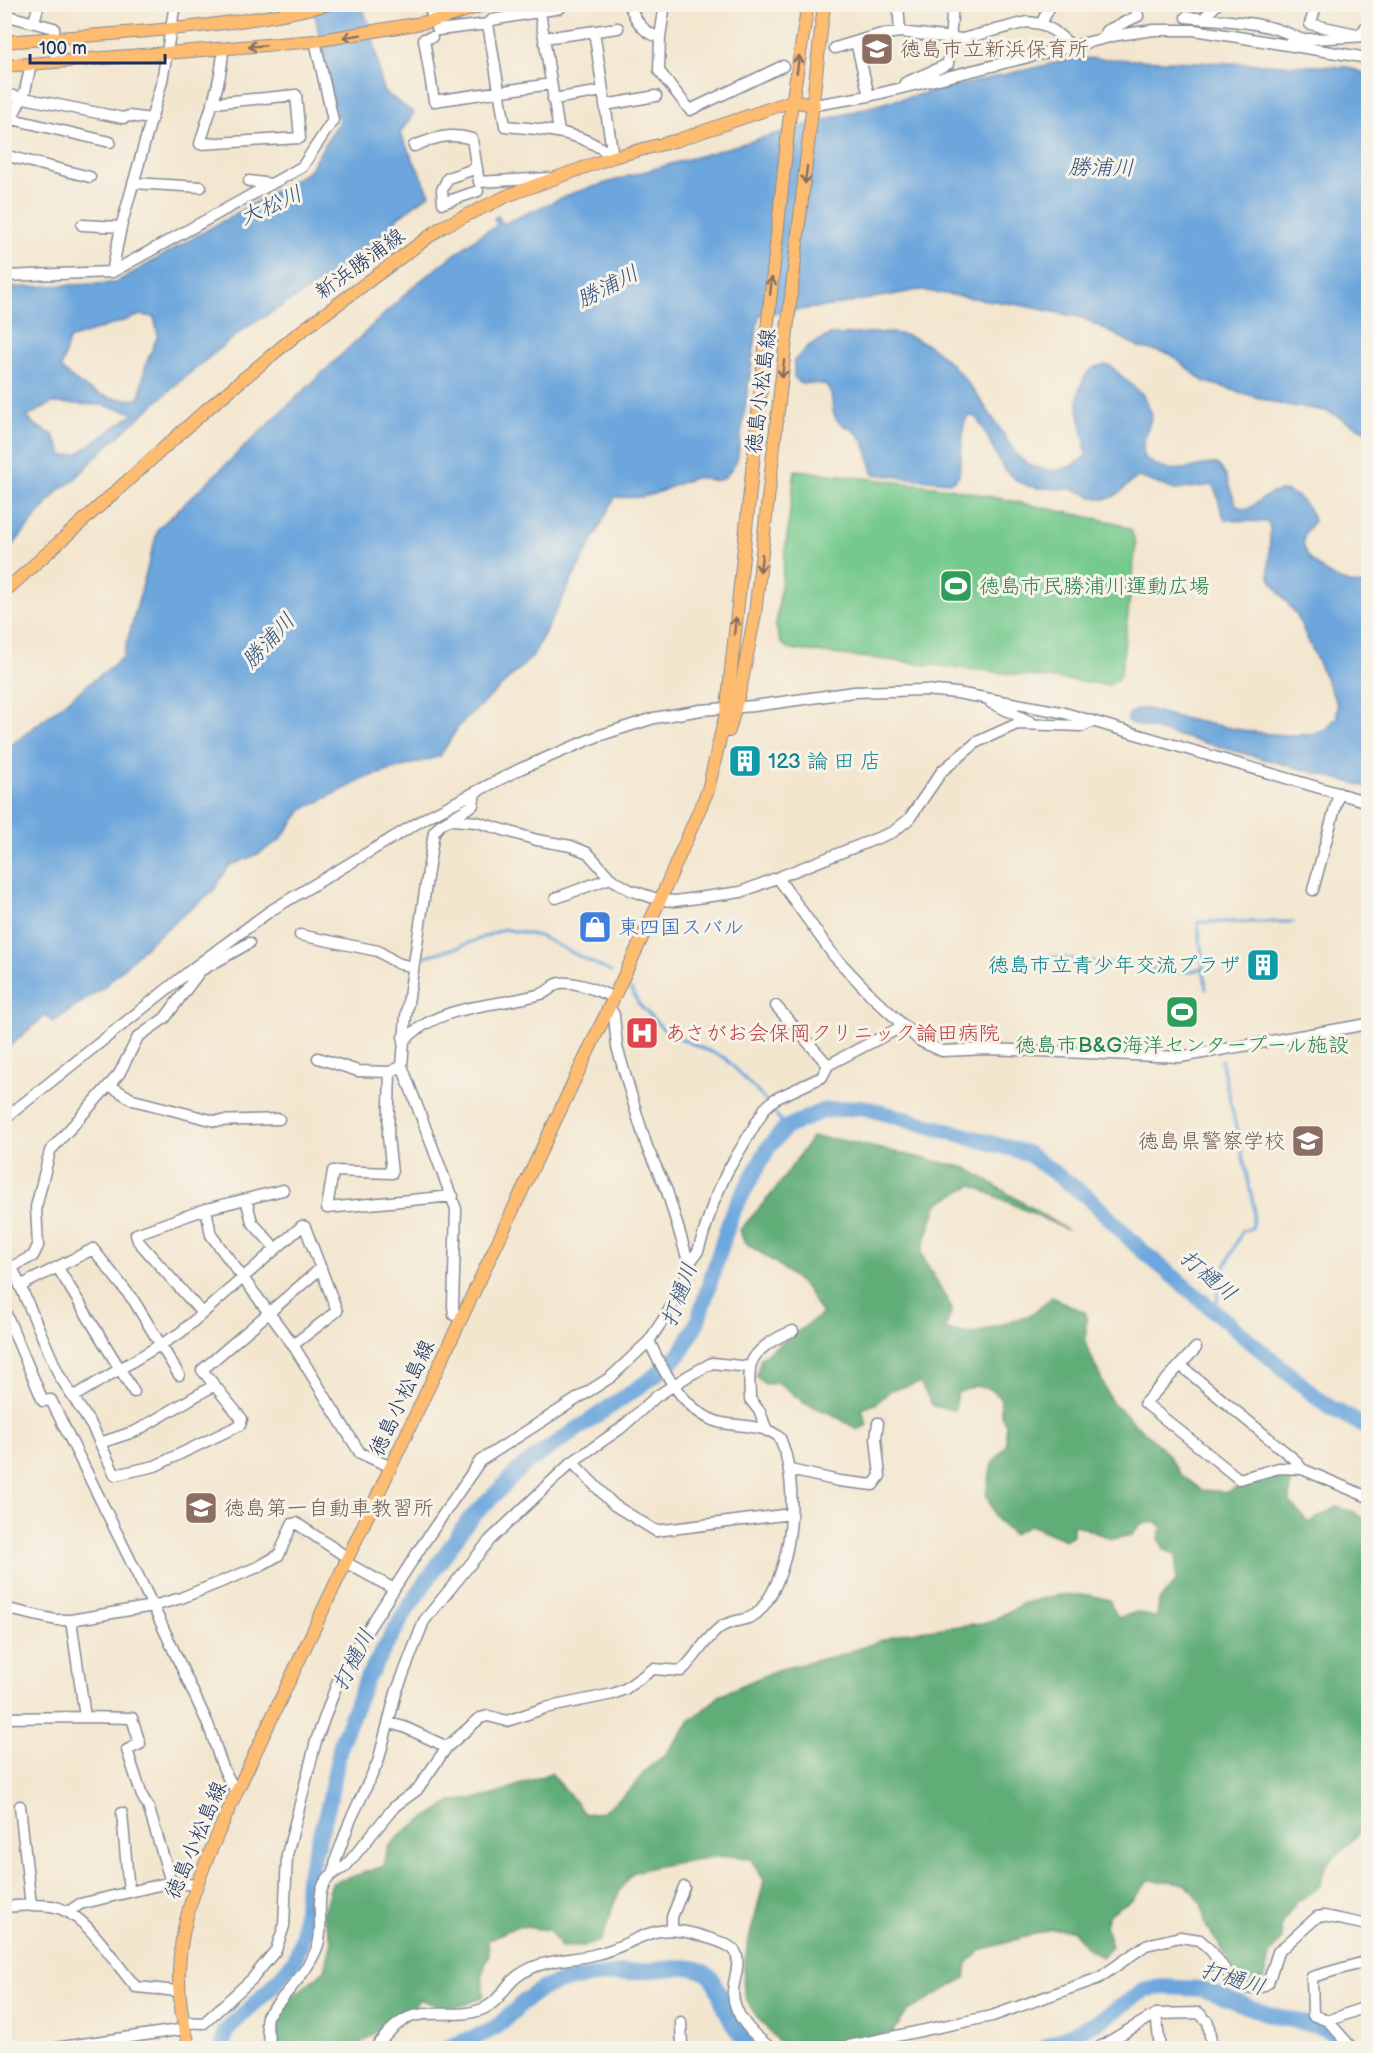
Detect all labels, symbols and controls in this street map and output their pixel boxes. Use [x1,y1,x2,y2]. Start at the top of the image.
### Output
scale bar [30,27,165,65]
one-way arrow [343,30,362,41]
school or university icon: 徳島市立新浜保育所 [859,31,895,67]
place label: 徳島市立新浜保育所 [900,37,1089,62]
text: 100 m [39,38,87,59]
one-way arrow [247,41,267,52]
one-way arrow [792,55,803,74]
water label: 勝浦川 [1068,154,1134,182]
one-way arrow [800,165,811,185]
water label: 大松川 [235,180,307,232]
street label: 新浜勝浦線 [310,223,410,305]
water label: 勝浦川 [572,260,644,314]
one-way arrow [766,276,777,296]
street label: 徳島小松島線 [741,327,781,455]
one-way arrow [778,359,789,378]
one-way arrow [755,552,766,572]
sports icon: 徳島市民勝浦川運動広場 [938,568,974,604]
place label: 徳島市民勝浦川運動広場 [979,574,1210,599]
water label: 勝浦川 [237,608,301,674]
one-way arrow [730,616,741,636]
building icon: 123 論 田 店 [727,743,763,779]
place label: 123 論 田 店 [768,749,881,774]
shop icon: 東四国スバル [577,909,613,945]
place label: 東四国スバル [618,915,744,940]
building icon: 徳島市立青少年交流プラザ [1245,947,1281,983]
place label: 徳島市立青少年交流プラザ [988,953,1240,978]
sports icon: 徳島市B&G海洋センタープール施設 [1164,994,1200,1030]
hospital icon: あさがお会保岡クリニック論田病院 [624,1015,660,1051]
place label: あさがお会保岡クリニック論田病院 [665,1021,1000,1046]
place label: 徳島市B&G海洋センタープール施設 [1015,1033,1349,1058]
school or university icon: 徳島県警察学校 [1290,1123,1326,1159]
place label: 徳島県警察学校 [1138,1129,1285,1154]
water label: 打樋川 [1174,1244,1242,1308]
water label: 打樋川 [656,1259,704,1331]
street label: 徳島小松島線 [364,1336,440,1460]
school or university icon: 徳島第一自動車教習所 [183,1490,219,1526]
place label: 徳島第一自動車教習所 [224,1496,434,1521]
water label: 打樋川 [327,1624,381,1696]
street label: 徳島小松島線 [160,1777,232,1903]
water label: 打樋川 [1197,1956,1269,2002]

